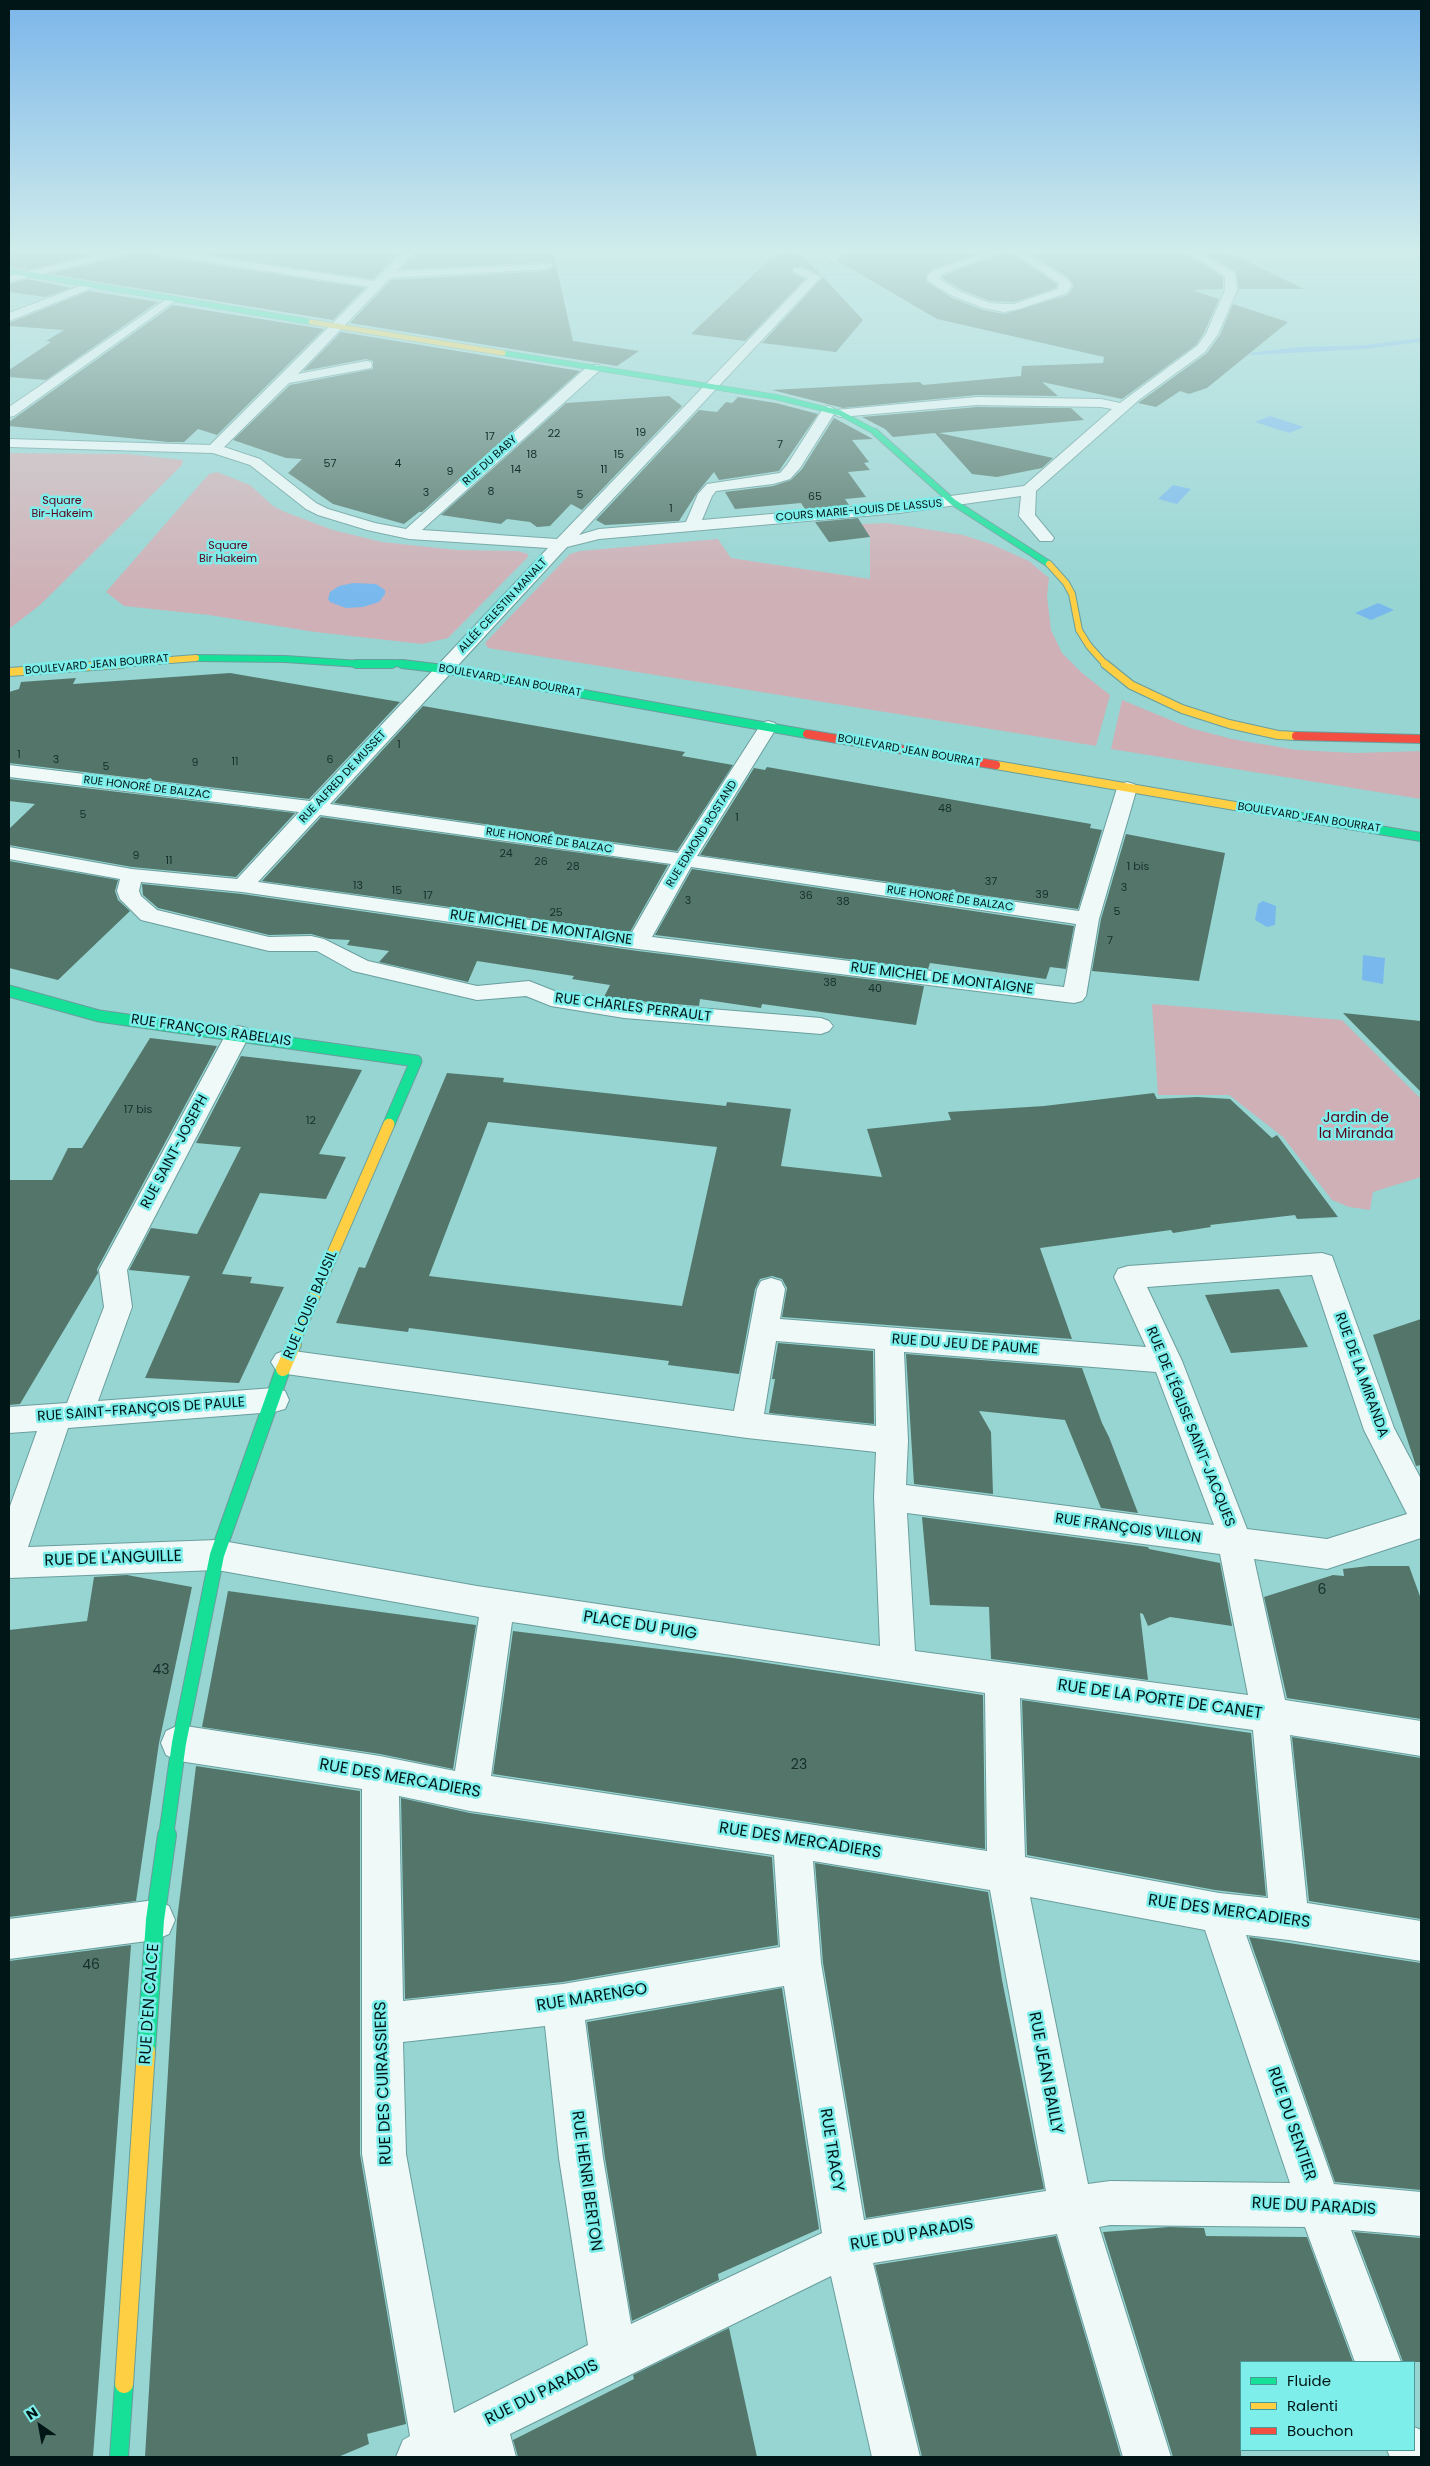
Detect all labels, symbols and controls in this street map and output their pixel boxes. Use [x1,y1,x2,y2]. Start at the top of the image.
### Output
house number: 19 [636,426,646,440]
house number: 22 [548,427,560,441]
house number: 17 [485,430,495,444]
street label: RUE DU BABY [460,433,520,489]
house number: 7 [777,438,783,452]
house number: 18 [527,448,537,462]
house number: 15 [614,448,624,462]
house number: 57 [324,457,336,471]
house number: 4 [395,457,401,471]
house number: 14 [511,463,521,477]
house number: 11 [600,463,608,477]
house number: 9 [447,465,453,479]
house number: 8 [488,485,494,499]
house number: 3 [423,486,429,500]
house number: 5 [577,488,583,502]
house number: 65 [808,490,822,504]
park label: Square Bir-Hakeim [31,494,93,520]
street label: COURS MARIE-LOUIS DE LASSUS [775,497,943,525]
house number: 1 [669,502,673,516]
park label: Square Bir Hakeim [199,539,257,565]
street label: ALLÉE CELESTIN MANALT [456,556,550,656]
street label: BOULEVARD JEAN BOURRAT [24,652,170,678]
street label: BOULEVARD JEAN BOURRAT [438,662,582,700]
street label: RUE ALFRED DE MUSSET [297,728,389,826]
street label: BOULEVARD JEAN BOURRAT [837,732,981,770]
house number: 1 [397,738,401,752]
house number: 1 [17,748,21,762]
house number: 3 [53,753,59,767]
house number: 6 [327,753,333,767]
house number: 11 [231,755,239,769]
house number: 9 [192,756,198,770]
house number: 5 [103,760,109,774]
street label: RUE HONORÉ DE BALZAC [83,774,211,802]
street label: RUE EDMOND ROSTAND [664,778,740,890]
street label: BOULEVARD JEAN BOURRAT [1237,800,1381,836]
house number: 48 [938,802,952,816]
house number: 5 [80,808,86,822]
house number: 1 [735,811,739,825]
street label: RUE HONORÉ DE BALZAC [485,826,613,856]
house number: 24 [499,847,513,861]
house number: 9 [133,849,139,863]
house number: 11 [165,854,173,868]
house number: 26 [534,855,548,869]
house number: 28 [566,860,580,874]
house number: 1 bis [1127,860,1149,874]
house number: 37 [985,875,997,889]
house number: 13 [353,879,363,893]
house number: 3 [1121,881,1127,895]
house number: 15 [392,884,402,898]
street label: RUE HONORÉ DE BALZAC [886,884,1014,914]
house number: 39 [1035,888,1049,902]
house number: 17 [423,889,433,903]
house number: 36 [799,889,813,903]
house number: 3 [685,894,691,908]
house number: 38 [836,895,850,909]
house number: 5 [1114,905,1120,919]
house number: 25 [549,906,563,920]
street label: RUE MICHEL DE MONTAIGNE [449,907,633,949]
house number: 7 [1107,934,1113,948]
street label: RUE MICHEL DE MONTAIGNE [850,959,1034,999]
house number: 38 [823,976,837,990]
house number: 40 [868,982,882,996]
street label: RUE CHARLES PERRAULT [554,990,712,1026]
street label: RUE FRANÇOIS RABELAIS [130,1011,292,1051]
street label: RUE SAINT-JOSEPH [138,1092,212,1212]
house number: 17 bis [124,1103,152,1117]
park label: Jardin de la Miranda [1319,1110,1393,1142]
house number: 12 [306,1114,316,1128]
street label: RUE LOUIS BAUSIL [281,1248,341,1362]
street label: RUE DE LA MIRANDA [1331,1310,1391,1440]
street label: RUE DE L'ÉGLISE SAINT-JACQUES [1142,1324,1238,1530]
street label: RUE DU JEU DE PAUME [891,1332,1039,1358]
street label: RUE SAINT-FRANÇOIS DE PAULE [37,1394,245,1426]
street label: RUE FRANÇOIS VILLON [1054,1510,1202,1548]
street label: RUE DE L'ANGUILLE [44,1547,182,1571]
house number: 6 [1318,1582,1326,1598]
street label: PLACE DU PUIG [582,1608,698,1644]
house number: 43 [152,1662,170,1678]
street label: RUE DE LA PORTE DE CANET [1056,1676,1264,1724]
street label: RUE DES MERCADIERS [318,1755,482,1803]
house number: 23 [791,1757,807,1773]
street label: RUE DES MERCADIERS [718,1819,882,1863]
street label: RUE DES MERCADIERS [1147,1891,1311,1933]
street label: RUE D'EN CALCE [136,1943,164,2065]
house number: 46 [82,1957,100,1973]
street label: RUE MARENGO [535,1980,649,2016]
street label: RUE DES CUIRASSIERS [372,2001,396,2165]
street label: RUE JEAN BAILLY [1024,2010,1066,2136]
street label: RUE DU SENTIER [1263,2065,1319,2183]
street label: RUE TRACY [815,2107,847,2193]
street label: RUE HENRI BERTON [567,2110,605,2252]
street label: RUE DU PARADIS [1251,2194,1377,2220]
street label: RUE DU PARADIS [849,2215,975,2255]
street label: RUE DU PARADIS [482,2356,602,2430]
legend [1240,2361,1415,2451]
text: Fluide [1287,2370,1331,2391]
text: Ralenti [1287,2395,1338,2416]
north arrow [15,2401,65,2451]
text: N [22,2402,42,2425]
text: Bouchon [1287,2420,1353,2441]

